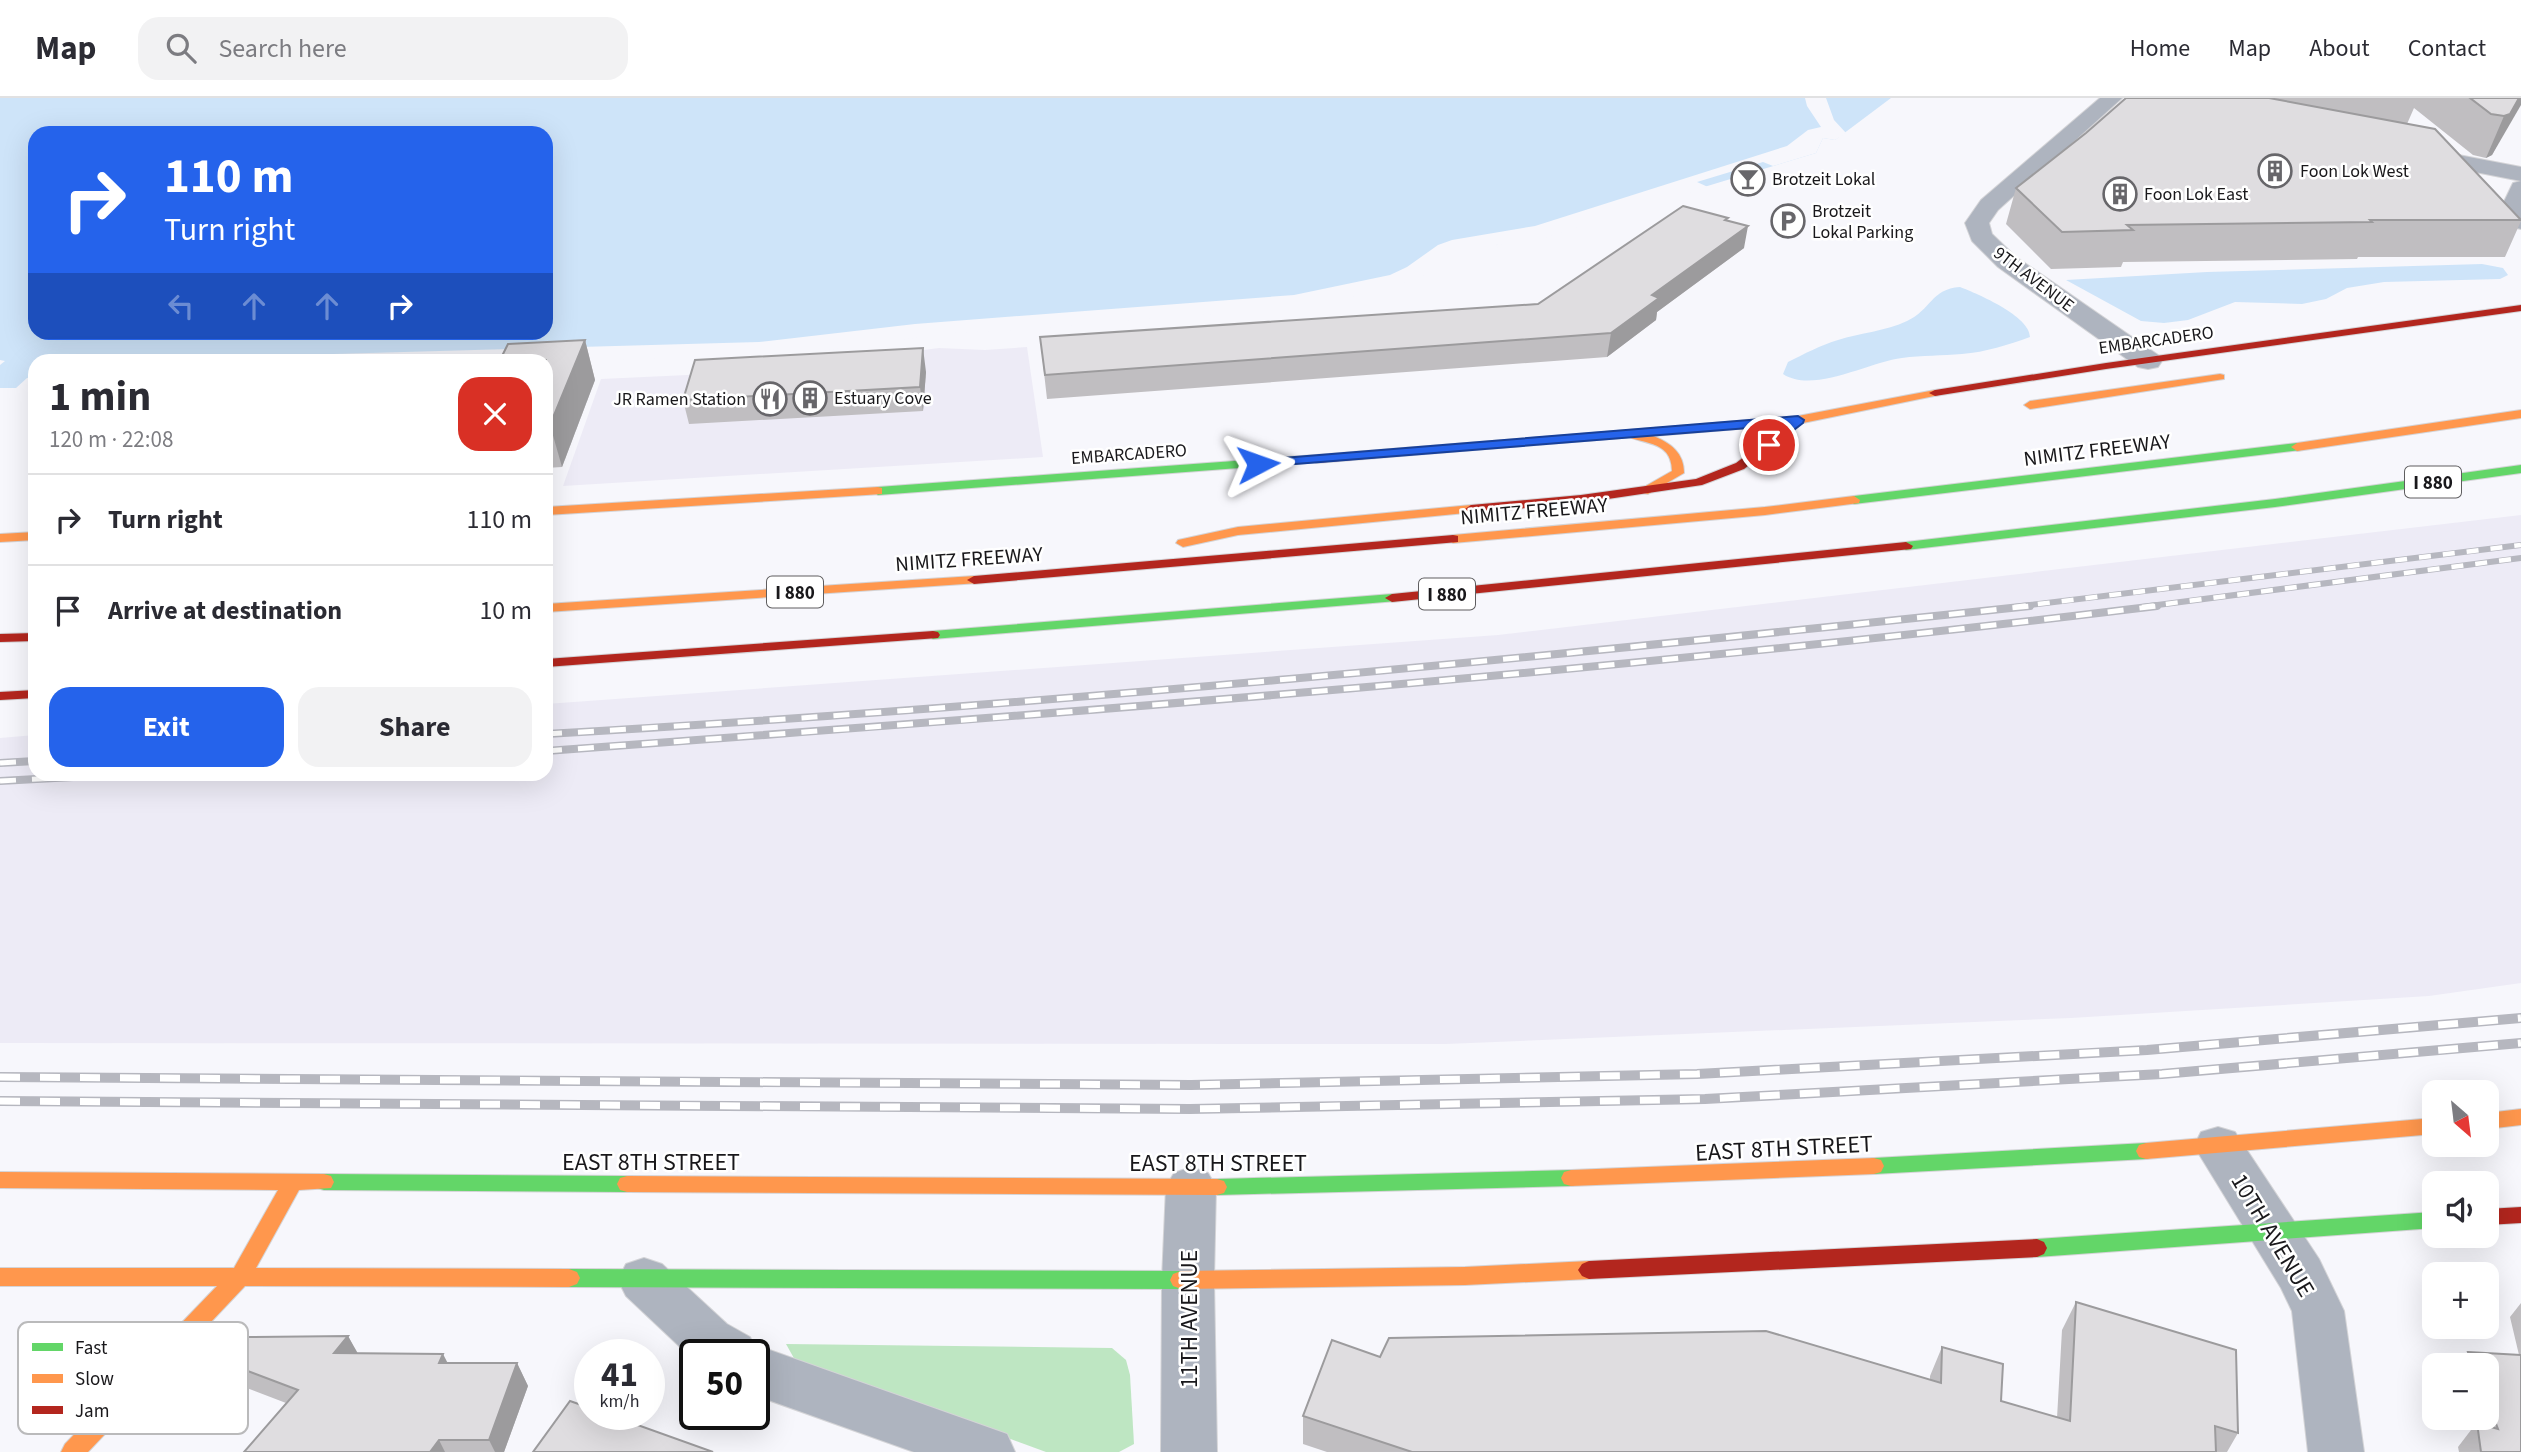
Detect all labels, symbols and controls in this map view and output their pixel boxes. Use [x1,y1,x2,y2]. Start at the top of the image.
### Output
search box [138,17,628,80]
text: Map [35,25,96,72]
icon: search [162,29,200,67]
text: Search here [218,30,347,67]
text: Home [2130,31,2190,66]
text: Map [2228,31,2271,66]
text: About [2309,31,2370,66]
text: Contact [2408,31,2486,66]
text: 110 m [164,142,293,212]
building icon: Foon Lok West [2256,152,2294,190]
icon: right [49,154,140,245]
place label: Foon Lok West [2300,159,2409,184]
bar icon: Brotzeit Lokal [1729,160,1767,198]
place label: Brotzeit Lokal [1772,167,1875,192]
building icon: Foon Lok East [2101,175,2139,213]
place label: Foon Lok East [2144,182,2248,207]
place label: Brotzeit Lokal Parking [1812,199,1913,245]
parking icon: Brotzeit Lokal Parking [1769,202,1807,240]
text: Turn right [164,207,295,253]
street label: 9TH AVENUE [1988,241,2079,318]
icon: left [162,287,200,325]
icon: ahead [235,287,273,325]
icon: ahead [308,287,346,325]
icon: right [381,287,419,325]
street label: EMBARCADERO [2097,320,2215,361]
text: 1 min [49,367,151,427]
button: close [458,377,532,451]
building icon: Estuary Cove [791,379,829,417]
restaurant icon: JR Ramen Station [751,380,789,418]
place label: Estuary Cove [834,386,932,411]
place label: JR Ramen Station [613,387,746,412]
pin [1739,415,1799,475]
text: 120 m · 22:08 [49,423,173,456]
icon: arrive [1750,426,1788,464]
street label: NIMITZ FREEWAY [2022,426,2173,474]
position arrow [1221,427,1295,501]
street label: EMBARCADERO [1070,438,1188,471]
road number: I 880 [2405,466,2461,498]
street label: NIMITZ FREEWAY [1459,490,1610,532]
icon: right [49,501,87,539]
text: Turn right [108,501,223,538]
text: 110 m [466,501,532,538]
street label: NIMITZ FREEWAY [894,539,1045,579]
road number: I 880 [767,576,823,607]
road number: I 880 [1419,579,1475,610]
icon: arrive [49,592,87,630]
text: Arrive at destination [108,592,342,629]
text: 10 m [479,592,532,629]
button: Exit [49,687,284,767]
button: Share [298,687,532,767]
north arrow [2422,1080,2499,1157]
map controls [2422,1080,2499,1430]
street label: EAST 8TH STREET [1694,1126,1874,1171]
street label: EAST 8TH STREET [562,1145,740,1180]
street label: EAST 8TH STREET [1129,1146,1307,1181]
street label: 10TH AVENUE [2222,1167,2323,1304]
button: sound [2422,1171,2499,1248]
street label: 11TH AVENUE [1172,1250,1207,1388]
button: + [2422,1262,2499,1339]
legend [18,1322,248,1434]
text: Fast [75,1335,108,1362]
speed limit sign: 50 [679,1339,770,1430]
text: 41 [601,1350,638,1400]
button: − [2422,1353,2499,1430]
text: Slow [75,1366,114,1393]
text: km/h [600,1389,639,1414]
text: Jam [75,1398,109,1425]

